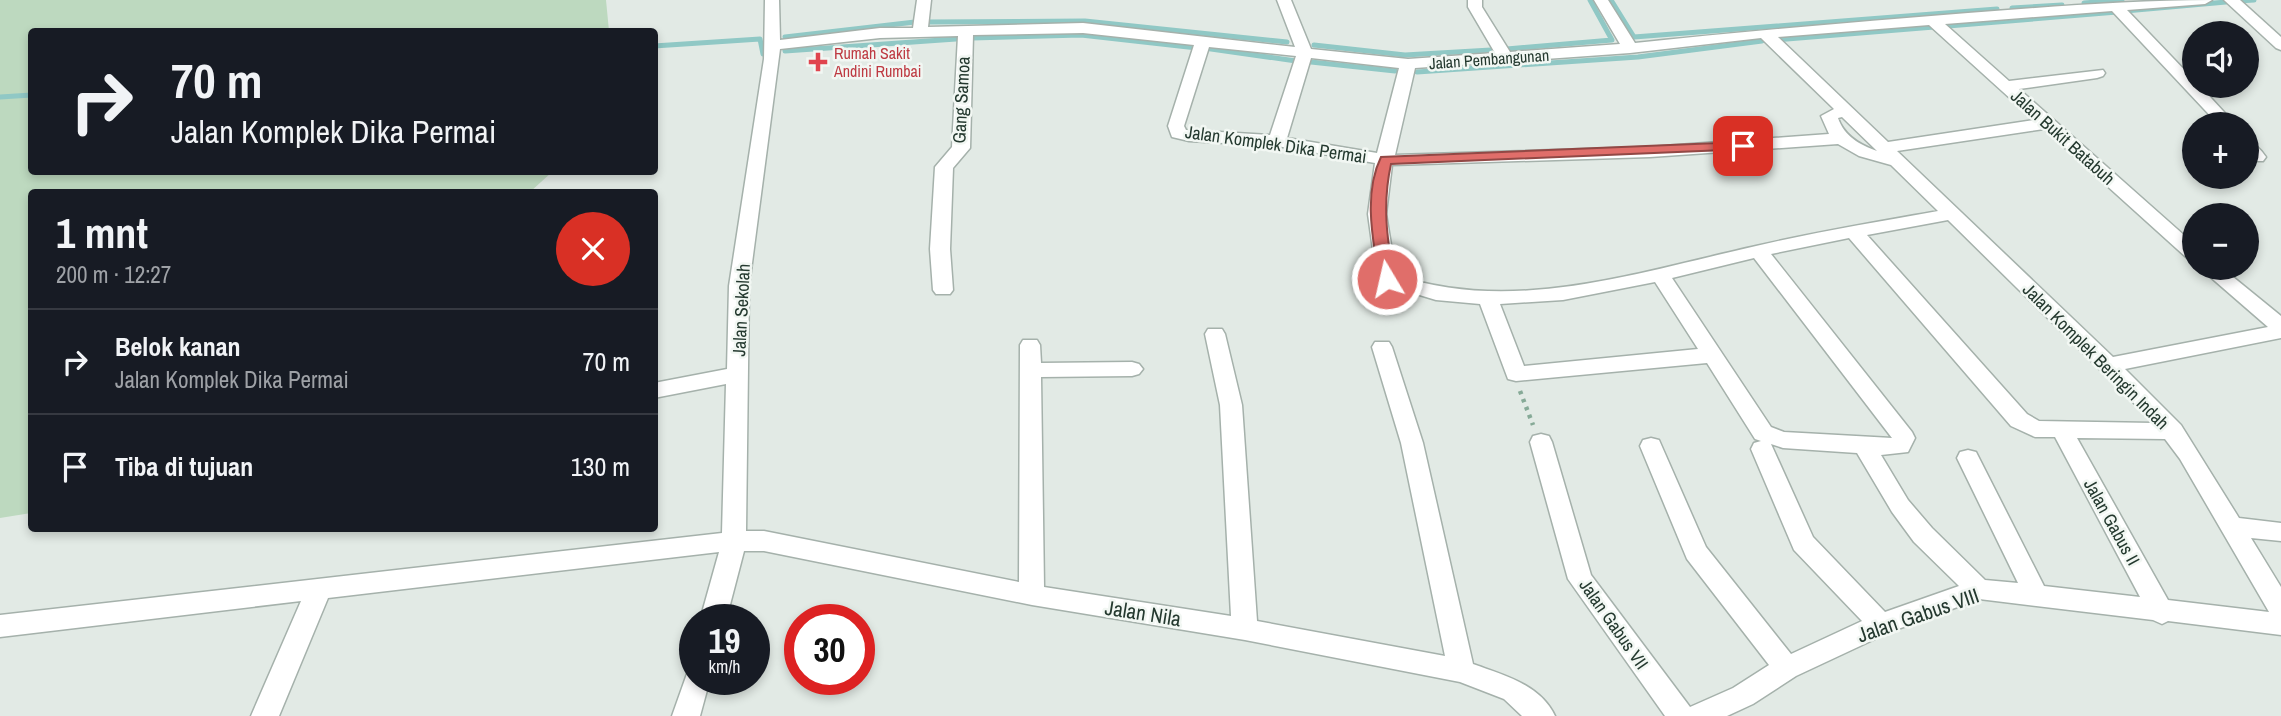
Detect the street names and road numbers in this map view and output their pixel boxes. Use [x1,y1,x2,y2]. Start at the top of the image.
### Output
street label: Jalan Pembangunan [1428,44,1550,74]
street label: Gang Samoa [946,56,976,144]
street label: Jalan Bukit Batabuh [2006,84,2120,190]
street label: Jalan Komplek Dika Permai [1184,119,1368,169]
street label: Jalan Sekolah [726,263,756,357]
street label: Jalan Komplek Beringin Indah [2017,277,2175,435]
street label: Jalan Gabus II [2078,474,2146,570]
street label: Jalan Gabus VII [1574,574,1654,674]
street label: Jalan Gabus VIII [1853,581,1983,649]
street label: Jalan Nila [1103,593,1183,633]

